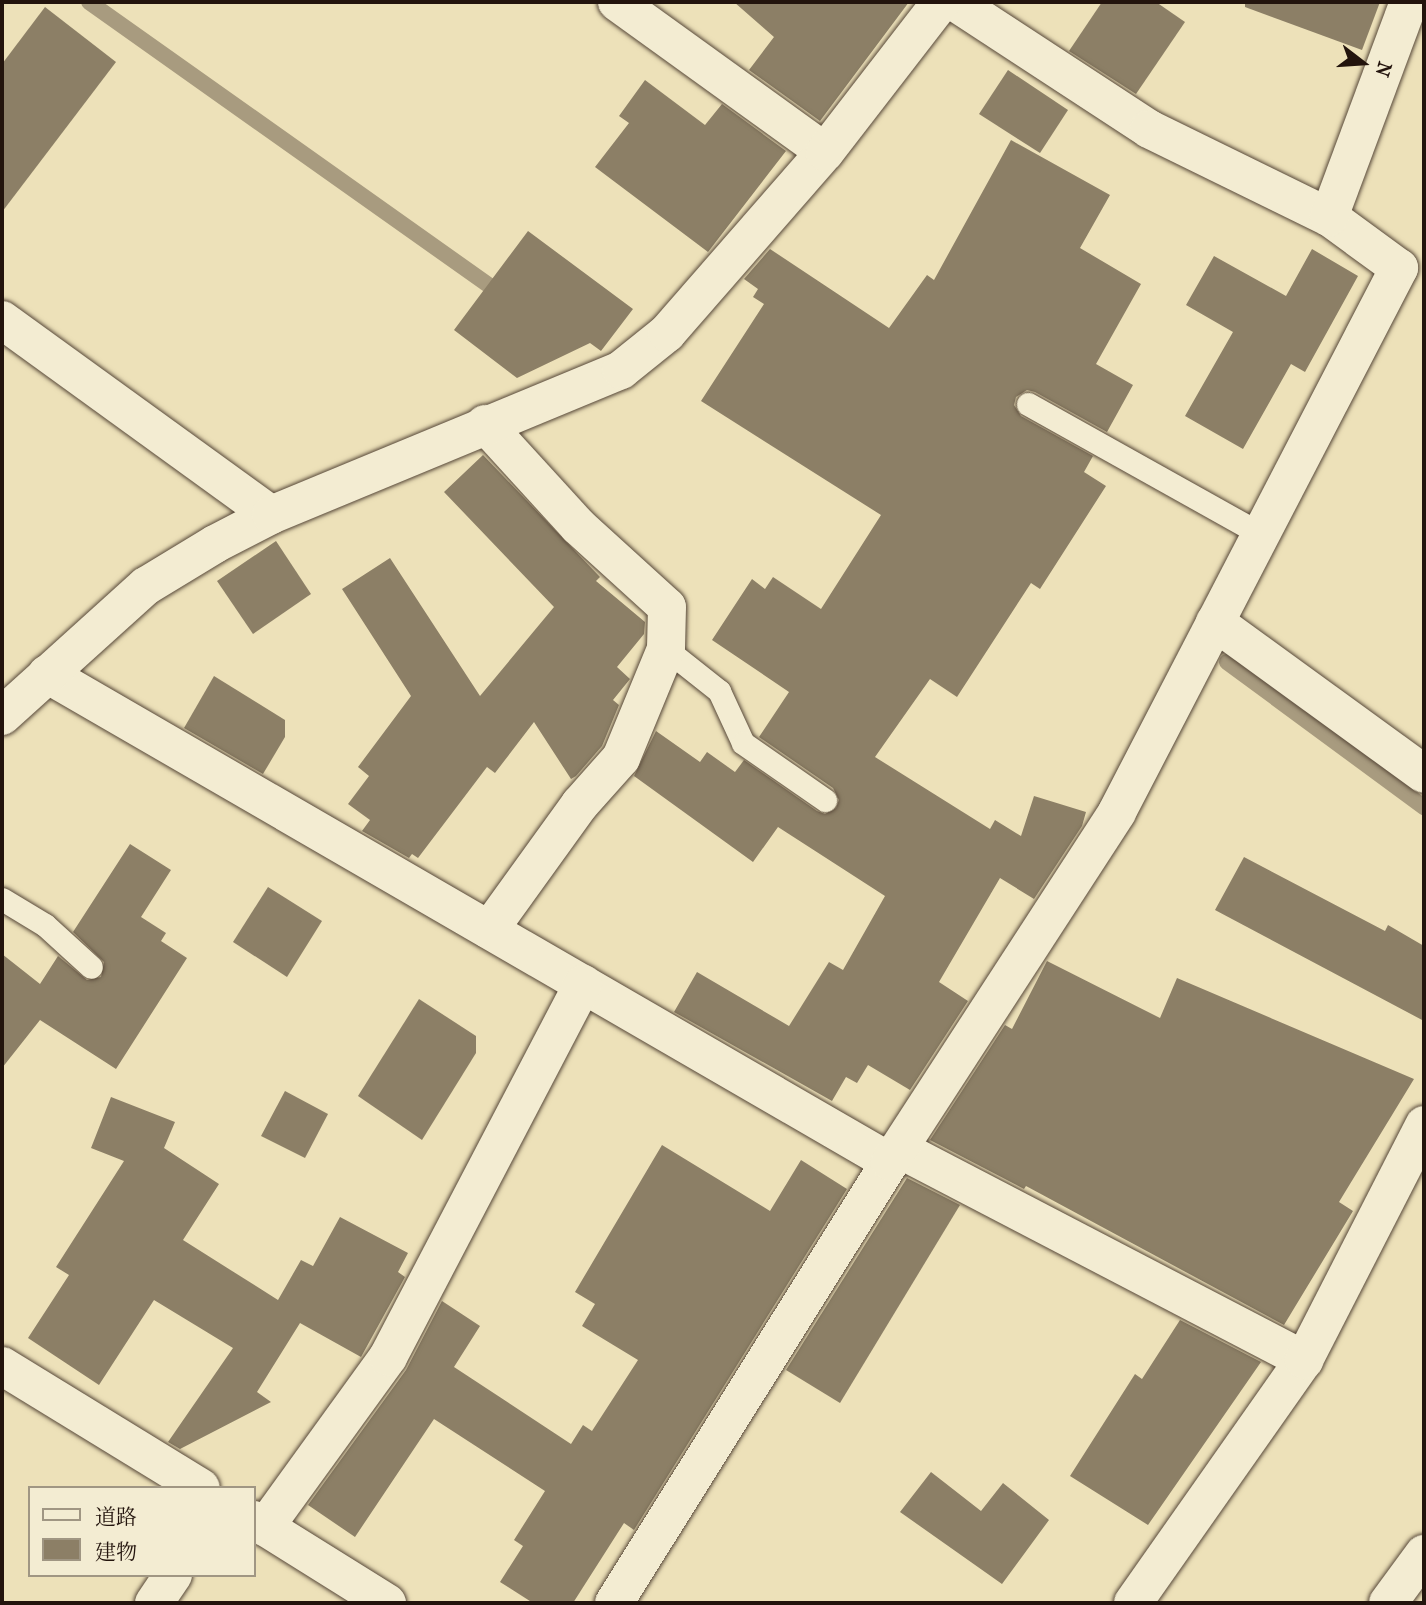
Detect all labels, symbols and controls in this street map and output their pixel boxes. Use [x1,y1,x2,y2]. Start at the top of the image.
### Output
north arrow [1328,28,1398,98]
text: N [1370,59,1396,79]
legend [28,1486,256,1577]
text: 道路 [95,1505,137,1529]
text: 建物 [95,1540,137,1564]

